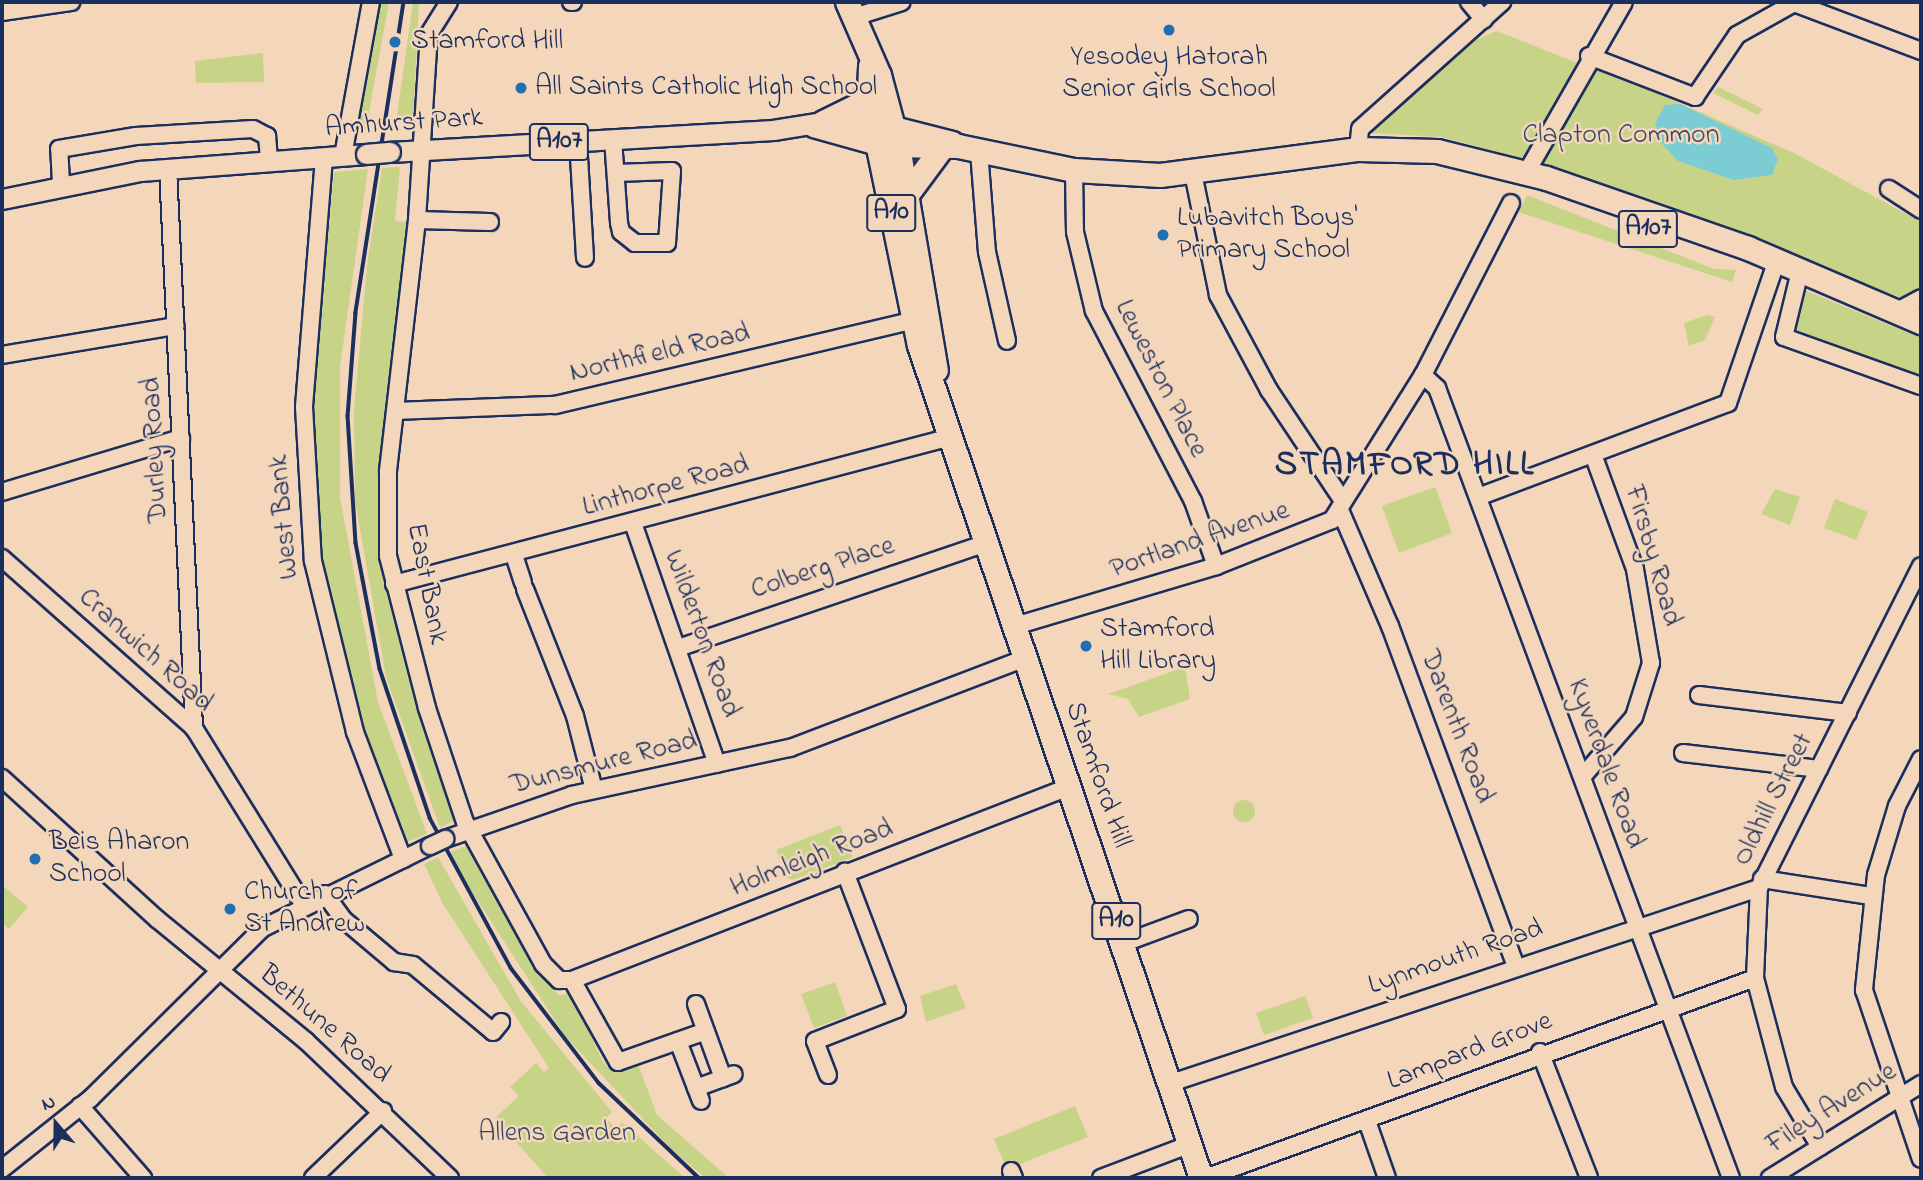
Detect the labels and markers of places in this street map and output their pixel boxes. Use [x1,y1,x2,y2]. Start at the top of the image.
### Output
marker: Yesodey Hatorah Senior Girls School [1161,22,1177,38]
place label: Stamford Hill [411,25,563,59]
marker: Stamford Hill [385,32,405,52]
place label: Yesodey Hatorah Senior Girls School [1062,41,1276,107]
place label: All Saints Catholic High School [535,71,877,105]
marker: All Saints Catholic High School [513,80,529,96]
place label: Lubavitch Boys' Primary School [1177,202,1357,268]
marker: Lubavitch Boys' Primary School [1155,227,1171,243]
place label: Stamford Hill Library [1100,613,1216,679]
marker: Stamford Hill Library [1078,638,1094,654]
place label: Beis Aharon School [49,826,189,892]
marker: Beis Aharon School [27,851,43,867]
place label: Church of St Andrew [244,876,365,942]
marker: Church of St Andrew [222,901,238,917]

